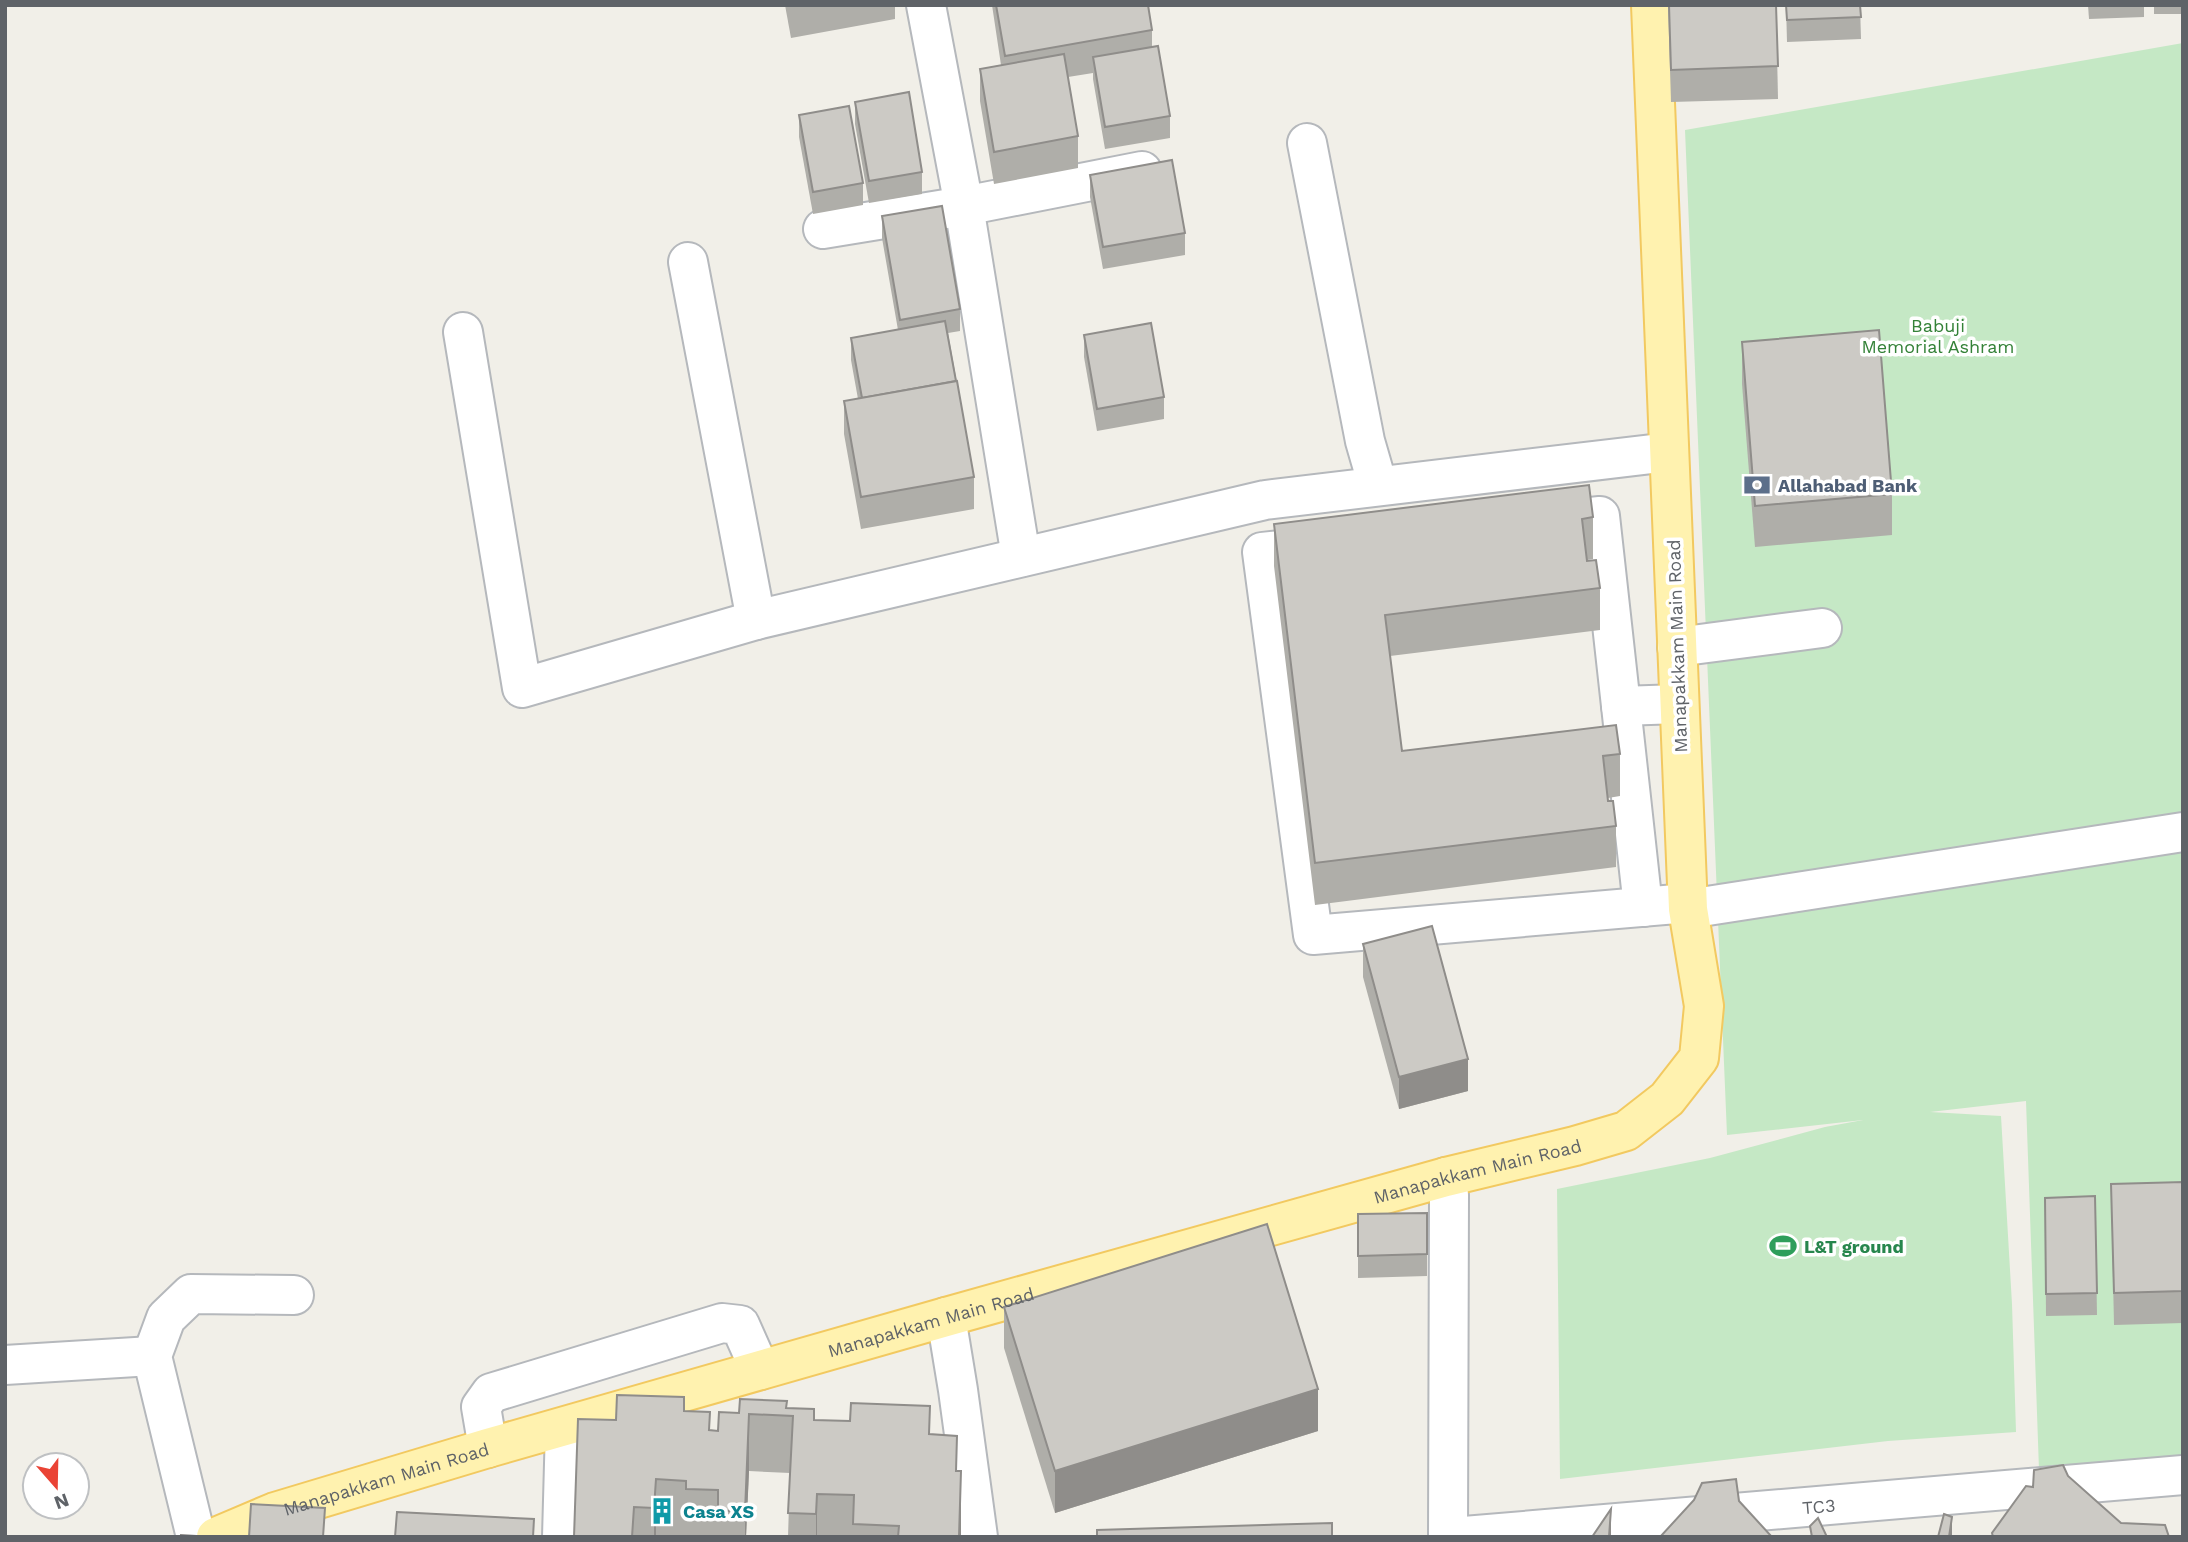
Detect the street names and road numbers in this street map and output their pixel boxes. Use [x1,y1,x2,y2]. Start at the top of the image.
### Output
street label: Manapakkam Main Road [1663,539,1691,753]
street label: Manapakkam Main Road [1371,1134,1584,1207]
street label: Manapakkam Main Road [825,1282,1036,1361]
street label: Manapakkam Main Road [281,1438,491,1519]
street label: TC3 [1801,1494,1836,1518]

